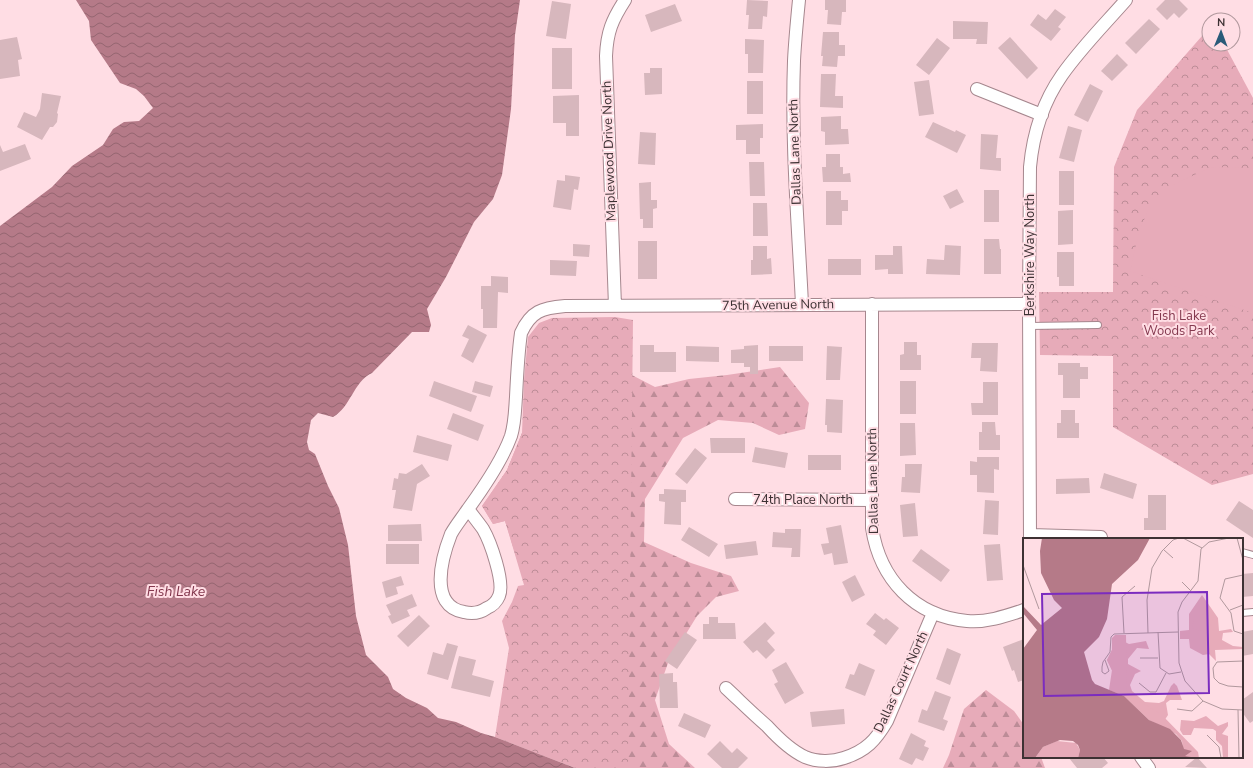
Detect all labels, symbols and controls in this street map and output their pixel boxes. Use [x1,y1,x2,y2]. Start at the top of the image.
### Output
north arrow [1201,12,1241,52]
text: N [1217,15,1225,30]
street label: Maplewood Drive North [598,81,620,221]
street label: Dallas Lane North [784,99,806,205]
street label: Berkshire Way North [1021,194,1039,316]
street label: 75th Avenue North [722,295,834,315]
park label: Fish Lake Woods Park [1143,307,1215,340]
street label: Dallas Lane North [863,428,883,534]
street label: 74th Place North [753,491,853,509]
inset map [1023,538,1243,758]
water label: Fish Lake [147,582,206,601]
street label: Dallas Court North [870,628,932,736]

